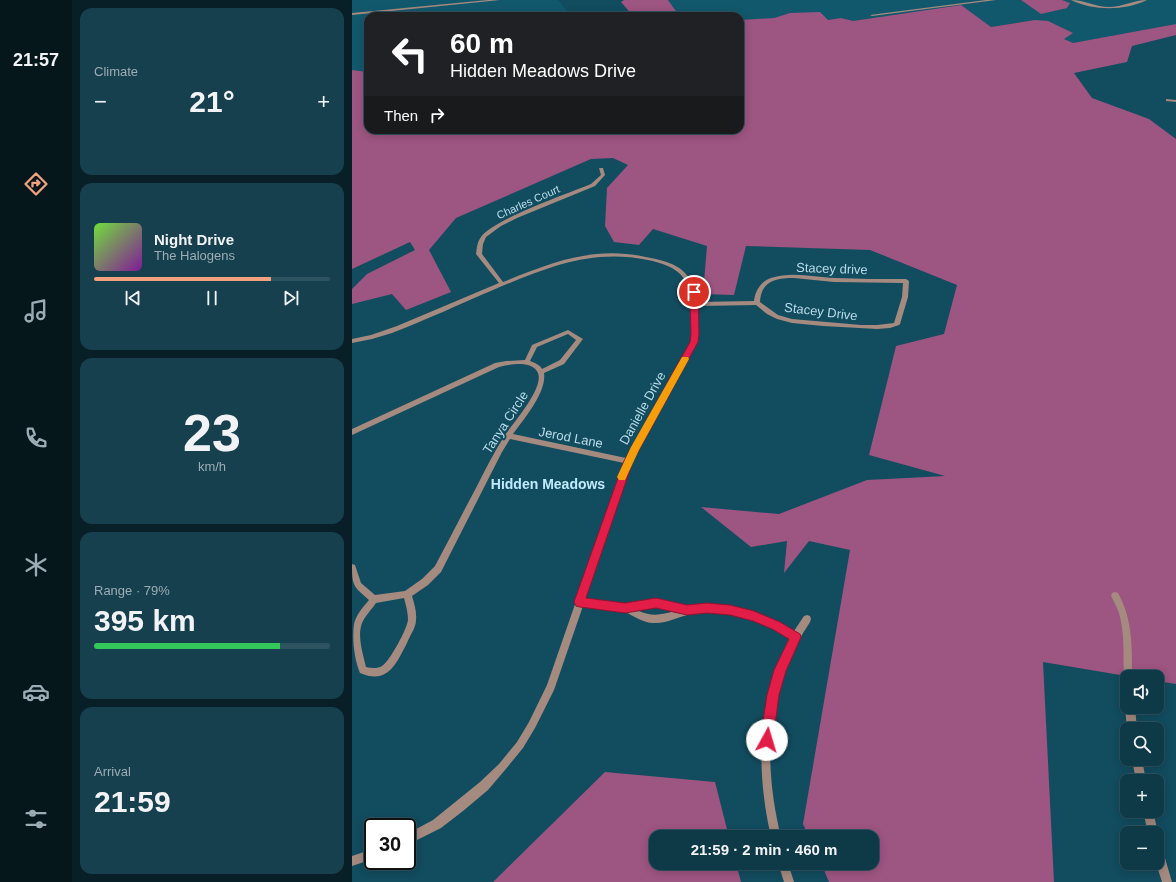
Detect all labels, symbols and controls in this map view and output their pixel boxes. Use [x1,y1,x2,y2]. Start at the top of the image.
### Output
icon: left [384,28,436,80]
text: 60 m [450,28,514,59]
text: 21:57 [13,50,59,70]
text: Hidden Meadows Drive [450,61,636,81]
text: Climate [94,64,138,79]
text: 21° [189,85,235,118]
text: − [94,89,107,114]
text: + [317,89,330,114]
icon: right [426,104,448,126]
text: Then [384,107,418,124]
icon: directions [22,170,50,198]
street label: Charles Court [495,183,561,221]
text: Night Drive [154,231,234,248]
text: The Halogens [154,248,235,263]
street label: Stacey drive [796,260,868,277]
pin [677,275,711,309]
icon: arrive [683,281,705,303]
icon: previous [122,287,144,309]
icon: pause [201,287,223,309]
icon: next [280,287,302,309]
icon: music [22,297,50,325]
street label: Stacey Drive [783,300,858,323]
street label: Danielle Drive [616,369,669,447]
street label: Tanya Circle [480,388,531,456]
text: 23 [183,404,241,462]
icon: phone [22,424,50,452]
street label: Jerod Lane [538,424,604,451]
text: km/h [198,459,226,474]
district label: Hidden Meadows [491,476,605,492]
icon: climate [22,551,50,579]
text: Range · 79% [94,583,170,598]
text: 395 km [94,604,196,637]
map controls [1120,670,1164,870]
button: sound [1120,670,1164,714]
icon: car [22,678,50,706]
position arrow [746,719,788,761]
button: search [1120,722,1164,766]
text: Arrival [94,764,131,779]
button: + [1120,774,1164,818]
text: 21:59 [94,785,171,818]
icon: filters [22,805,50,833]
speed limit sign: 30 [364,818,416,870]
button: − [1120,826,1164,870]
text: 21:59 · 2 min · 460 m [691,841,837,858]

